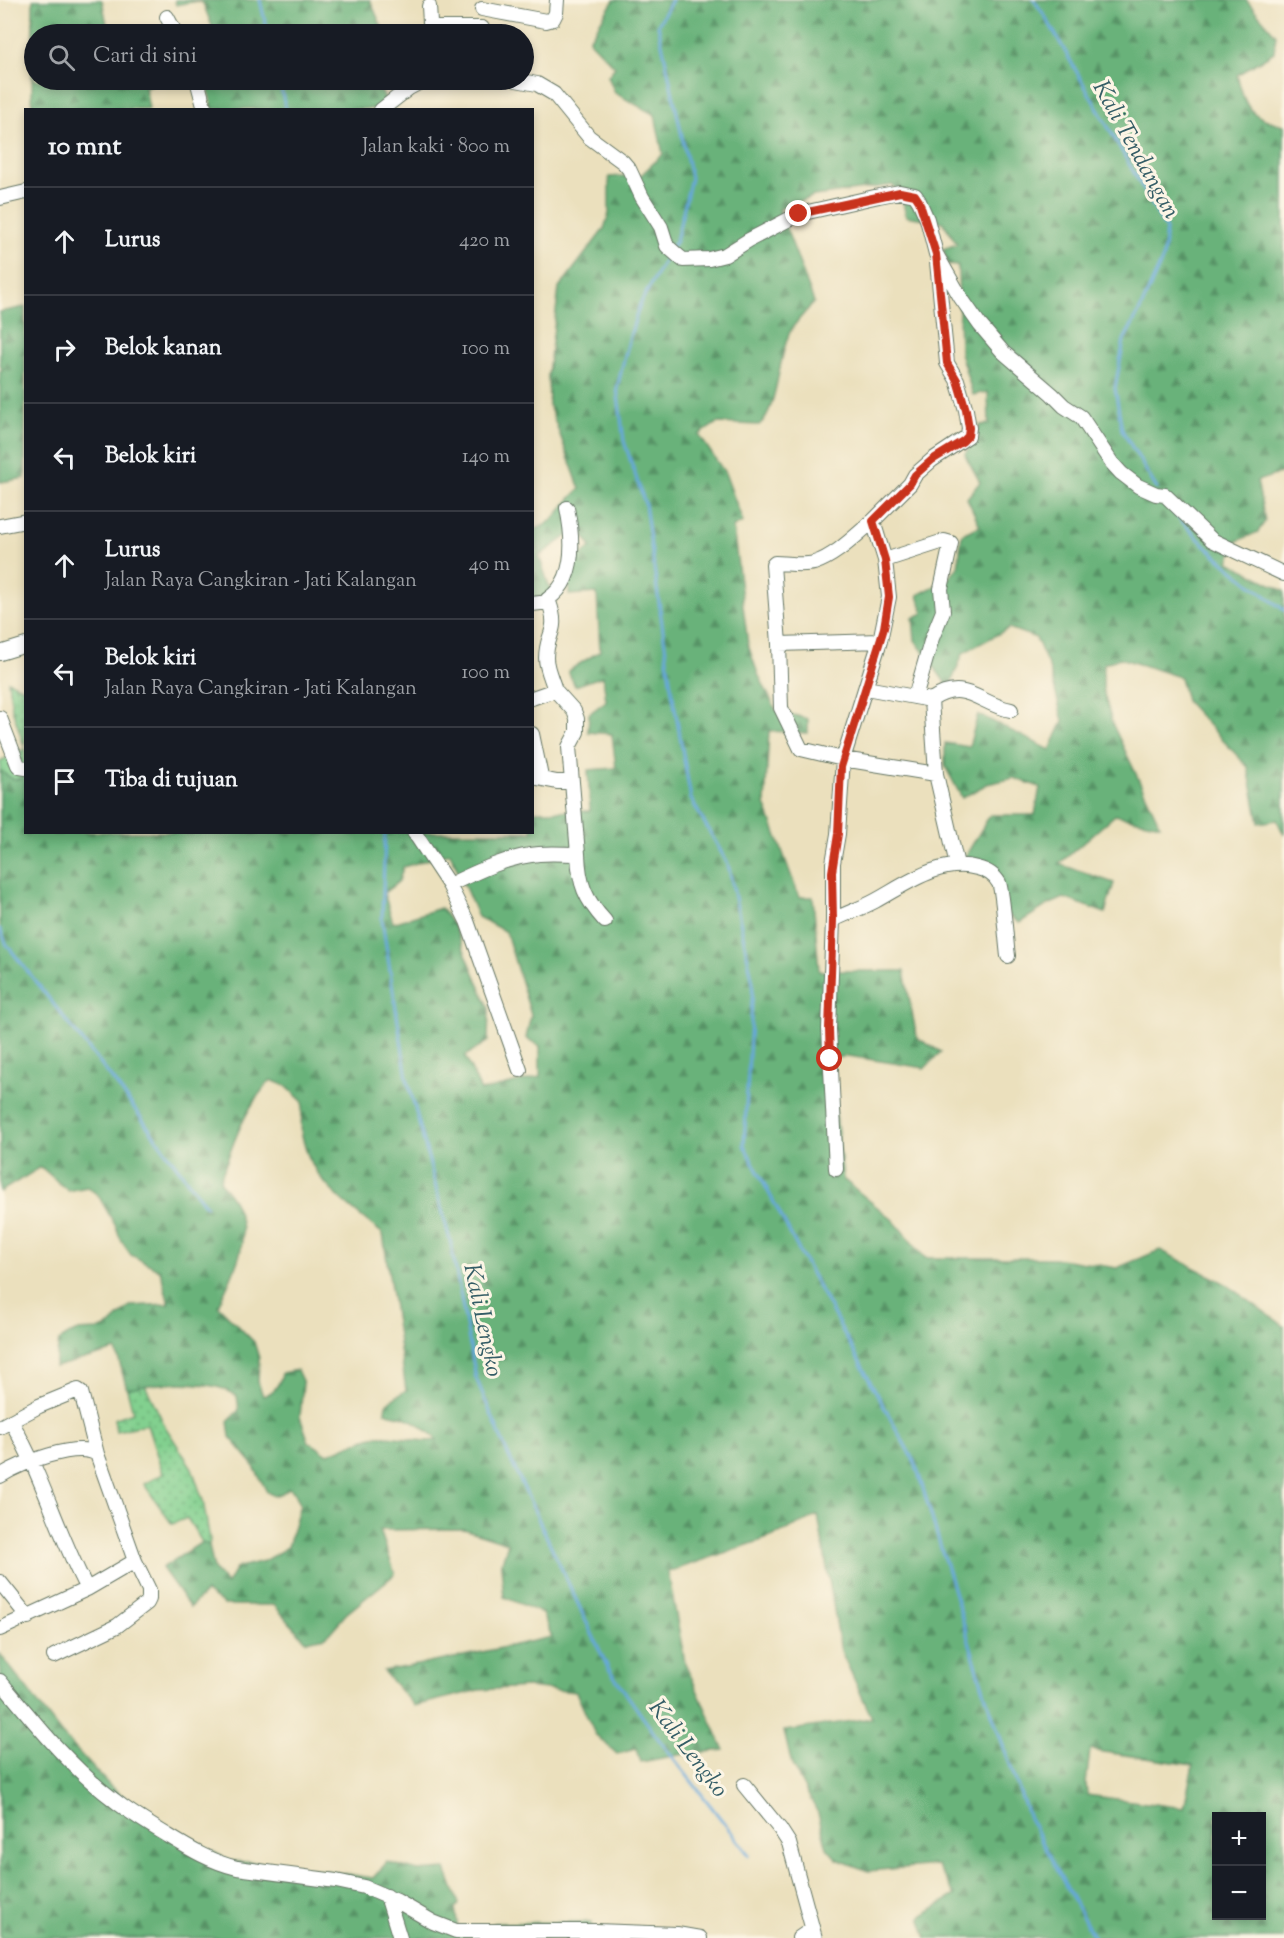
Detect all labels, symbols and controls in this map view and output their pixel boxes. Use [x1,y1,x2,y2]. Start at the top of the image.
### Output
search box [24,24,534,90]
icon: search [45,41,78,74]
text: Cari di sini [93,41,197,73]
water label: Kali Tendangan [1083,75,1188,226]
text: 10 mnt [48,129,121,166]
text: Jalan kaki · 800 m [362,133,510,162]
route end [785,200,811,226]
icon: ahead [48,225,81,258]
text: Lurus [105,225,161,257]
text: 420 m [459,227,510,256]
icon: right [48,333,81,366]
text: Belok kanan [105,333,222,365]
text: 100 m [461,335,510,364]
icon: left [48,441,81,474]
text: Belok kiri [105,441,196,473]
text: 140 m [462,443,510,472]
text: Lurus [105,535,161,567]
icon: ahead [48,549,81,582]
text: 40 m [469,551,510,580]
text: Jalan Raya Cangkiran - Jati Kalangan [105,567,417,596]
text: Belok kiri [105,643,196,675]
icon: left [48,657,81,690]
text: 100 m [461,659,510,688]
text: Jalan Raya Cangkiran - Jati Kalangan [105,675,417,704]
icon: arrive [48,765,81,798]
text: Tiba di tujuan [105,765,238,797]
route start [816,1045,842,1071]
water label: Kali Lengko [454,1261,511,1380]
water label: Kali Lengko [639,1693,735,1805]
map controls [1212,1812,1266,1920]
button: + [1212,1812,1266,1866]
button: − [1212,1866,1266,1920]

